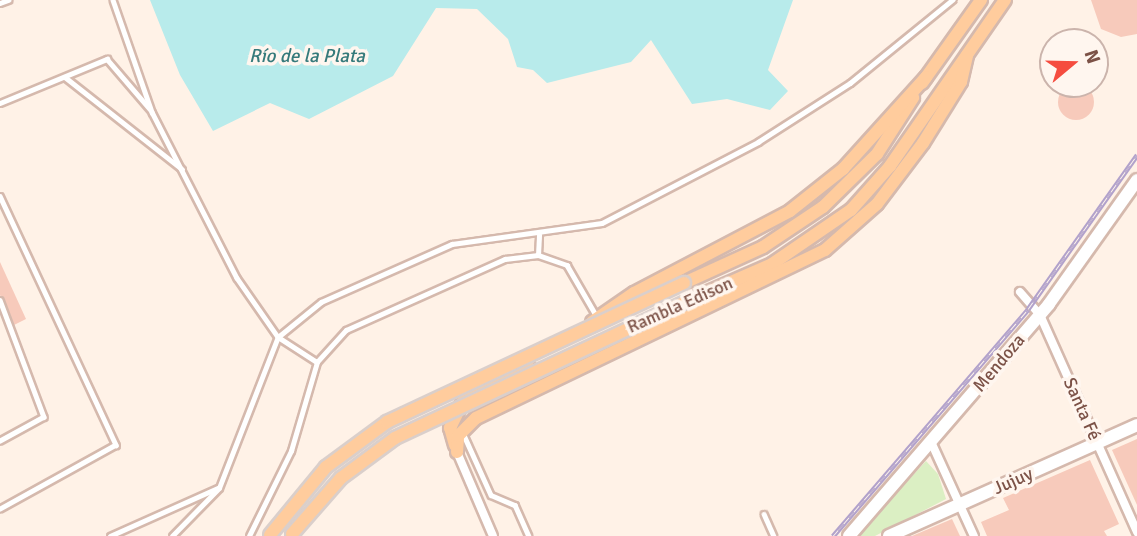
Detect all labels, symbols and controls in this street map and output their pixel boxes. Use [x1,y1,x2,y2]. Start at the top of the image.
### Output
north arrow [1039,28,1109,98]
water label: Río de la Plata [249,46,365,68]
text: N [1078,47,1105,67]
street label: Rambla Edison [624,272,736,338]
street label: Mendoza [969,330,1029,396]
street label: Santa Fé [1059,374,1105,444]
street label: Jujuy [990,463,1036,499]

